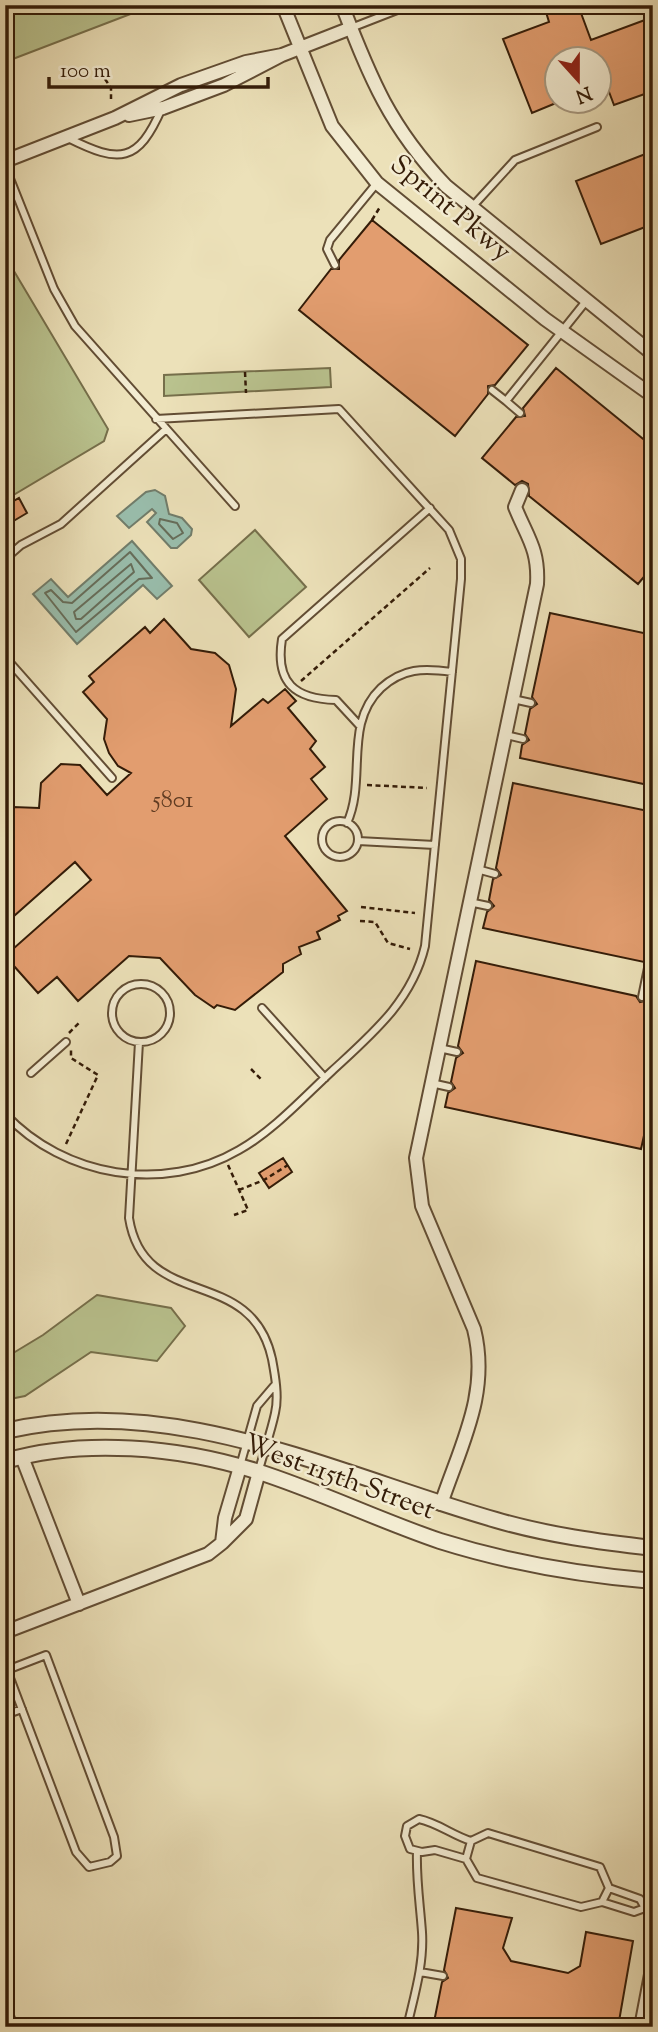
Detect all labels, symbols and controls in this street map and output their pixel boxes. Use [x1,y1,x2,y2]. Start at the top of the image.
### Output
scale bar [49,46,268,90]
north arrow [542,46,612,116]
text: 100 m [60,57,111,87]
text: N [571,78,595,109]
street label: Sprint Pkwy [380,146,520,272]
house number: 5801 [151,784,193,818]
street label: West 115th Street [238,1425,441,1531]

